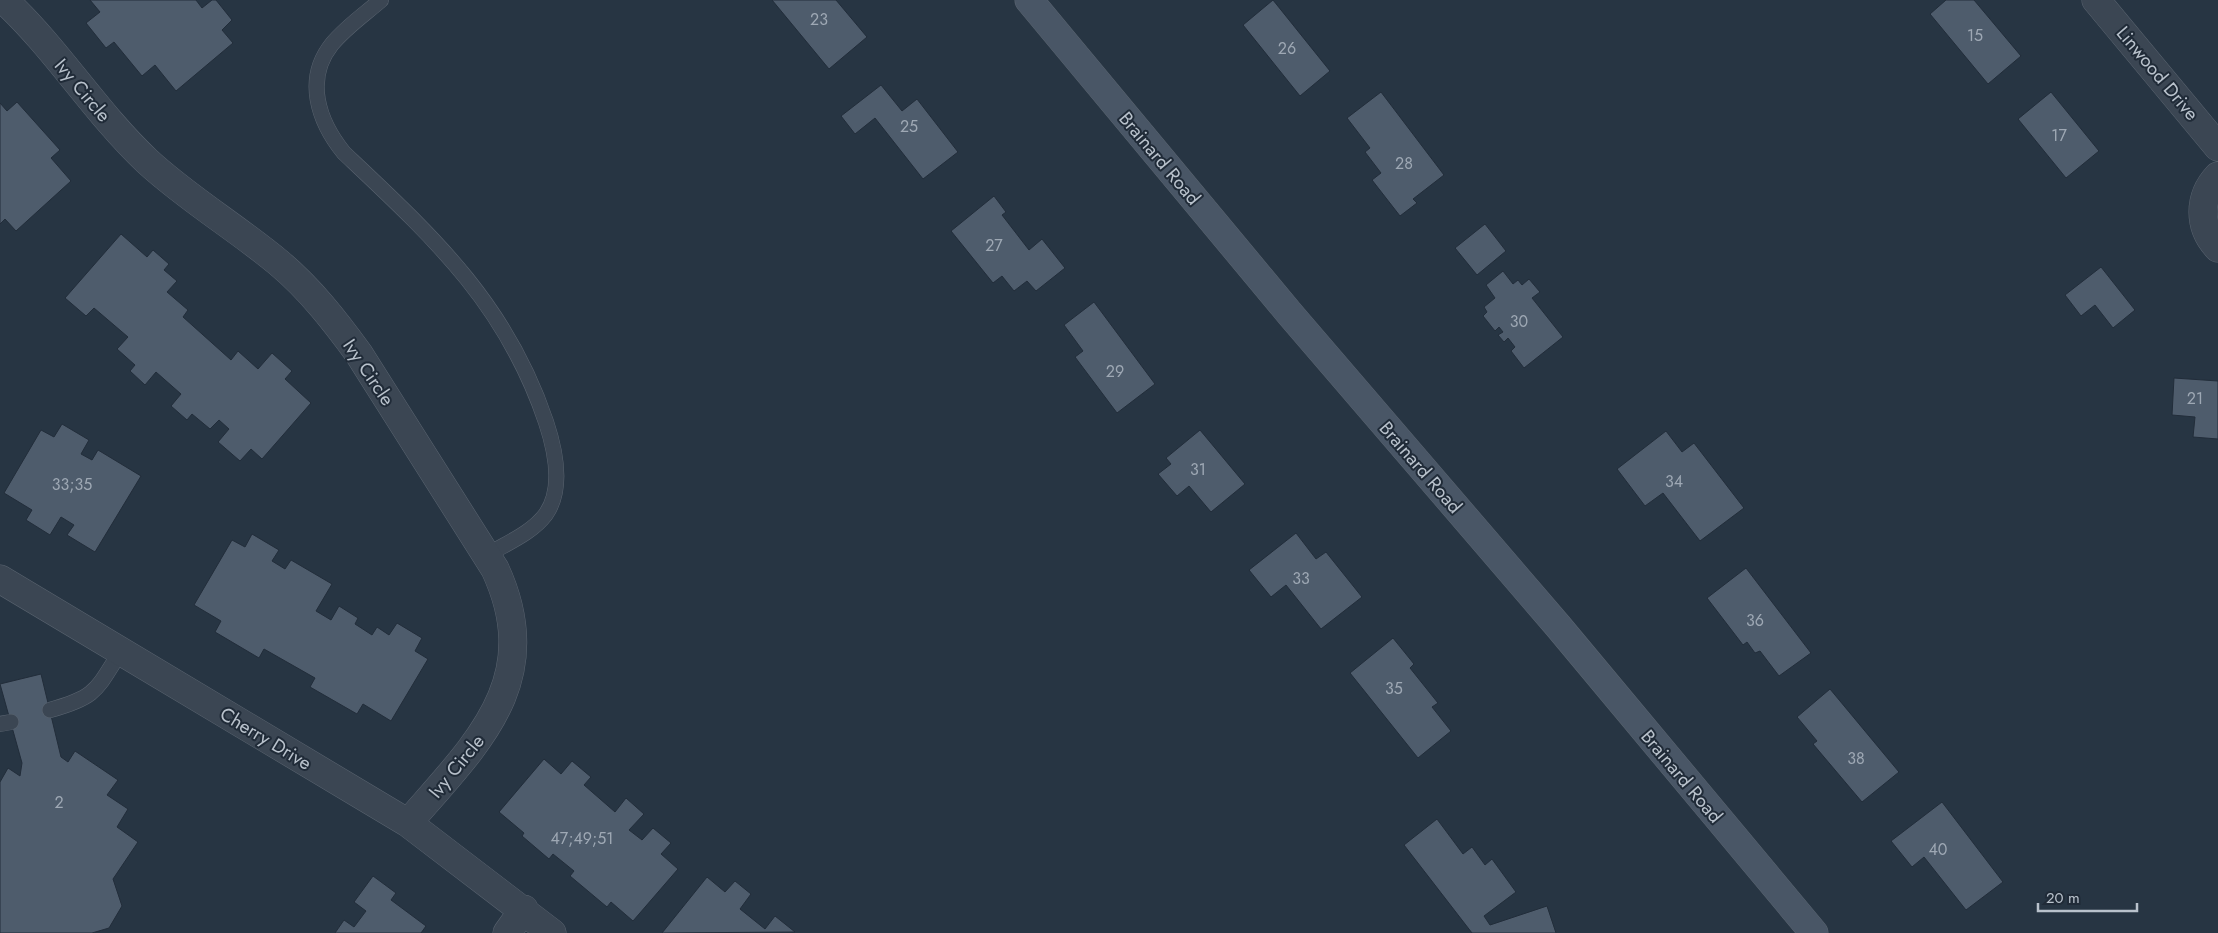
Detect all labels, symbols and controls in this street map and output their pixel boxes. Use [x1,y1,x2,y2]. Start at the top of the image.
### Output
house number: 23 [810,8,828,31]
street label: Linwood Drive [2110,20,2205,126]
house number: 15 [1967,24,1983,47]
house number: 26 [1278,37,1296,60]
street label: Ivy Circle [48,53,117,128]
street label: Brainard Road [1113,106,1207,211]
house number: 25 [900,115,918,138]
house number: 17 [2051,124,2067,147]
house number: 28 [1395,152,1413,175]
house number: 27 [985,234,1003,257]
house number: 30 [1510,310,1528,333]
street label: Ivy Circle [336,334,401,411]
house number: 29 [1106,360,1124,383]
house number: 21 [2187,387,2203,410]
street label: Brainard Road [1373,415,1468,519]
house number: 31 [1190,458,1206,481]
house number: 34 [1665,470,1683,493]
house number: 33;35 [52,473,92,496]
house number: 33 [1292,567,1310,590]
house number: 36 [1746,609,1764,632]
house number: 35 [1385,677,1403,700]
street label: Cherry Drive [215,700,317,777]
street label: Brainard Road [1635,724,1729,829]
street label: Ivy Circle [422,728,491,804]
house number: 38 [1847,747,1865,770]
house number: 2 [54,791,64,814]
house number: 47;49;51 [550,827,614,850]
house number: 40 [1929,838,1947,861]
scale bar [2038,880,2137,912]
text: 20 m [2046,887,2080,909]

